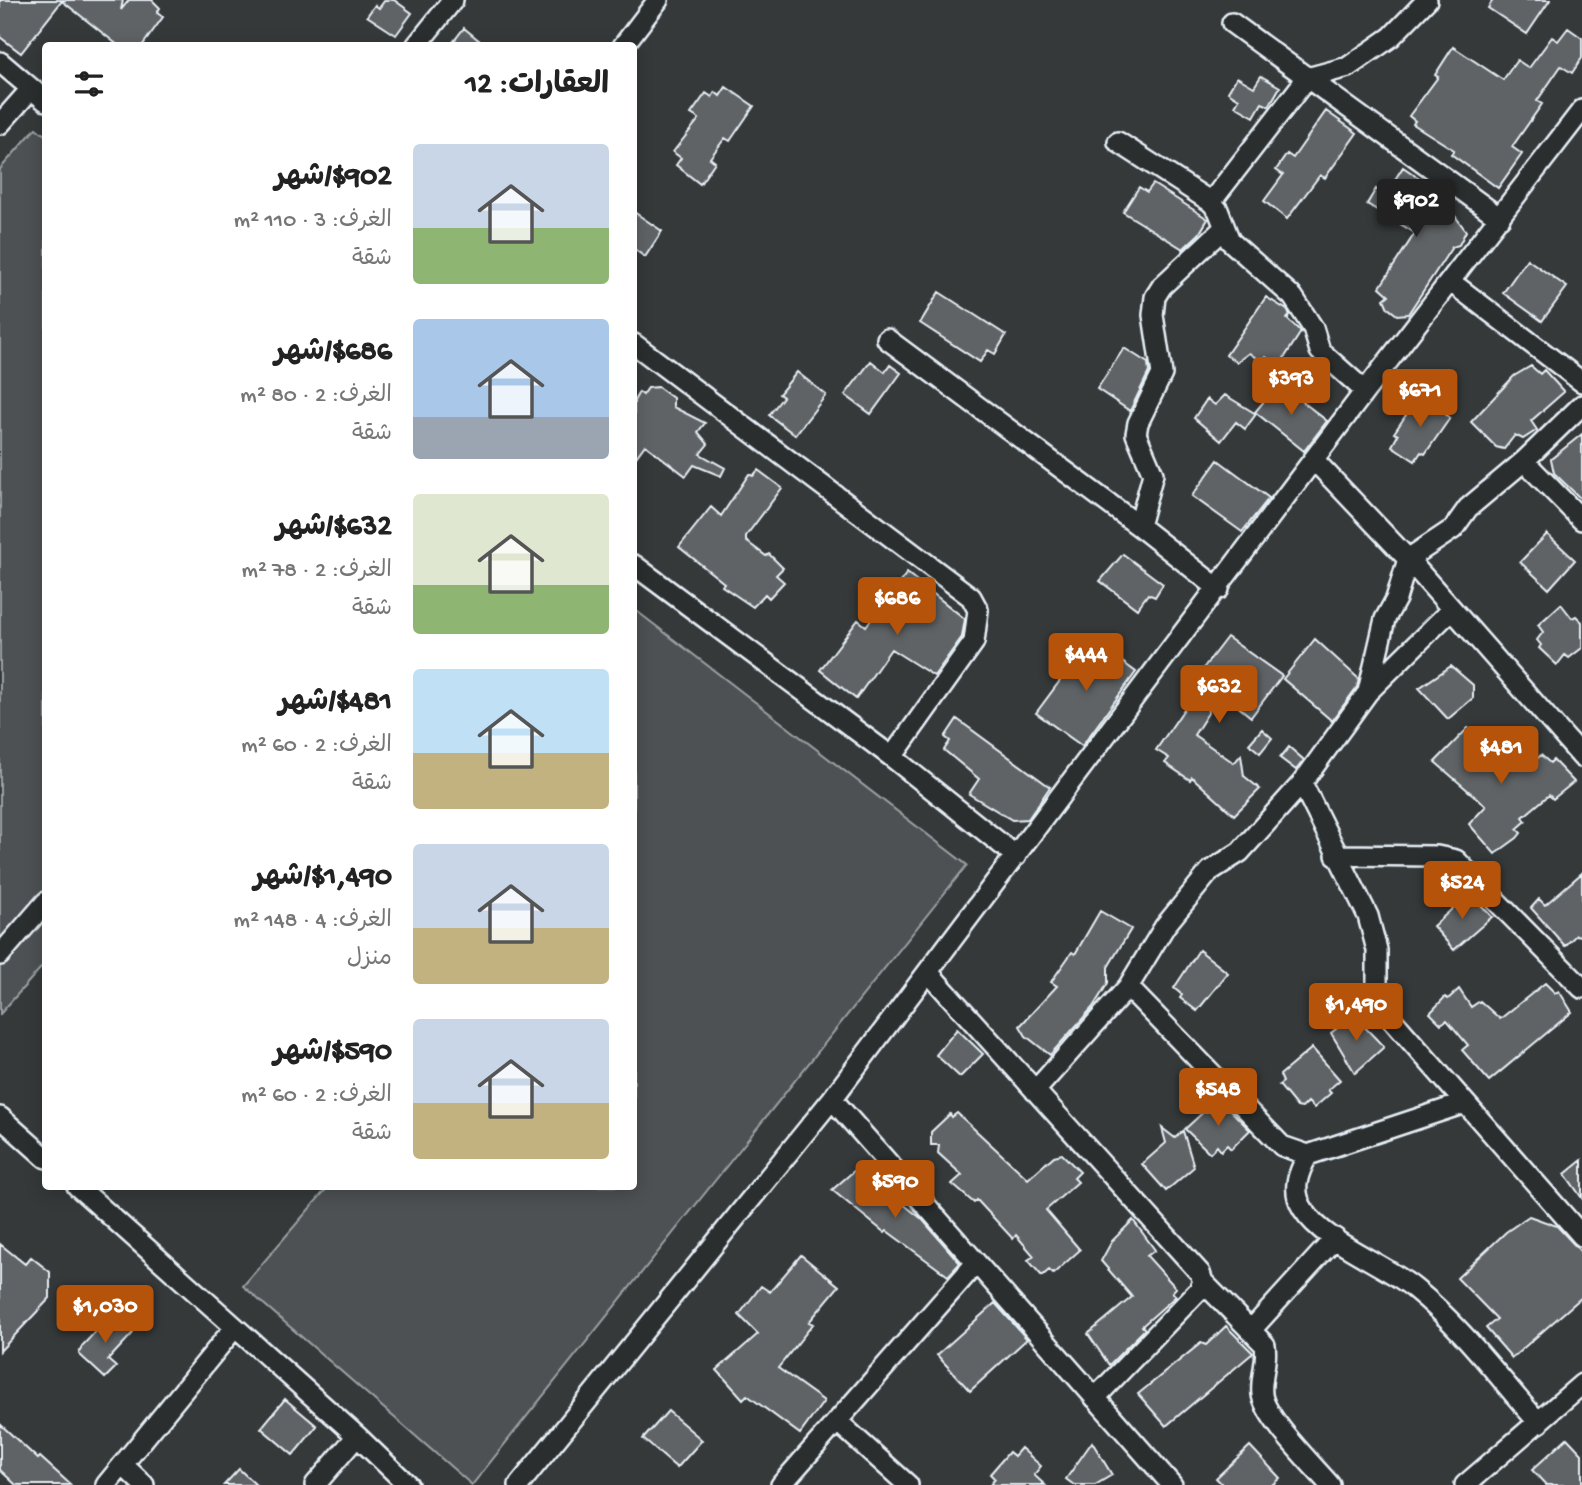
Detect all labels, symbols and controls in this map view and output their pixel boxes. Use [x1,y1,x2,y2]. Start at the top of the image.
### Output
icon: filters [70,65,108,103]
text: العقارات: 12 [465,69,609,104]
text: $902/شهر [275,161,392,196]
icon: home [469,172,553,256]
pin: $902 [1375,180,1457,239]
text: $902 [1393,188,1439,215]
text: الغرف: 3 · 110 m² [234,208,392,235]
text: شقة [352,246,392,273]
text: $686/شهر [275,336,392,371]
icon: home [469,347,553,431]
pin: $393 [1250,358,1332,417]
text: $393 [1268,366,1314,393]
pin: $671 [1379,370,1461,429]
text: $671 [1398,378,1442,405]
text: الغرف: 2 · 80 m² [240,383,392,410]
text: شقة [352,421,392,448]
text: $632/شهر [276,511,392,546]
icon: home [469,522,553,606]
text: الغرف: 2 · 78 m² [241,558,392,585]
pin: $686 [856,578,938,637]
text: $686 [874,586,920,613]
text: شقة [352,596,392,623]
pin: $444 [1045,634,1127,693]
text: $444 [1065,642,1107,669]
pin: $632 [1178,666,1260,725]
text: $632 [1196,674,1242,701]
text: $481/شهر [279,686,392,721]
icon: home [469,697,553,781]
pin: $481 [1460,726,1542,786]
text: الغرف: 2 · 60 m² [241,733,392,760]
text: $481 [1479,735,1523,762]
text: شقة [352,771,392,798]
text: $1,490/شهر [254,861,392,896]
pin: $524 [1421,862,1503,921]
text: $524 [1440,870,1484,897]
icon: home [469,872,553,956]
text: الغرف: 4 · 148 m² [234,908,392,935]
text: منزل [347,946,392,973]
pin: $1,490 [1299,984,1413,1043]
text: $1,490 [1325,992,1387,1019]
text: $590/شهر [274,1036,392,1071]
icon: home [469,1047,553,1131]
pin: $548 [1177,1068,1259,1128]
text: $548 [1195,1077,1241,1104]
text: الغرف: 2 · 60 m² [241,1083,392,1110]
text: شقة [352,1121,392,1148]
pin: $590 [854,1160,936,1220]
text: $590 [871,1169,919,1196]
pin: $1,030 [48,1286,162,1345]
text: $1,030 [73,1294,137,1321]

